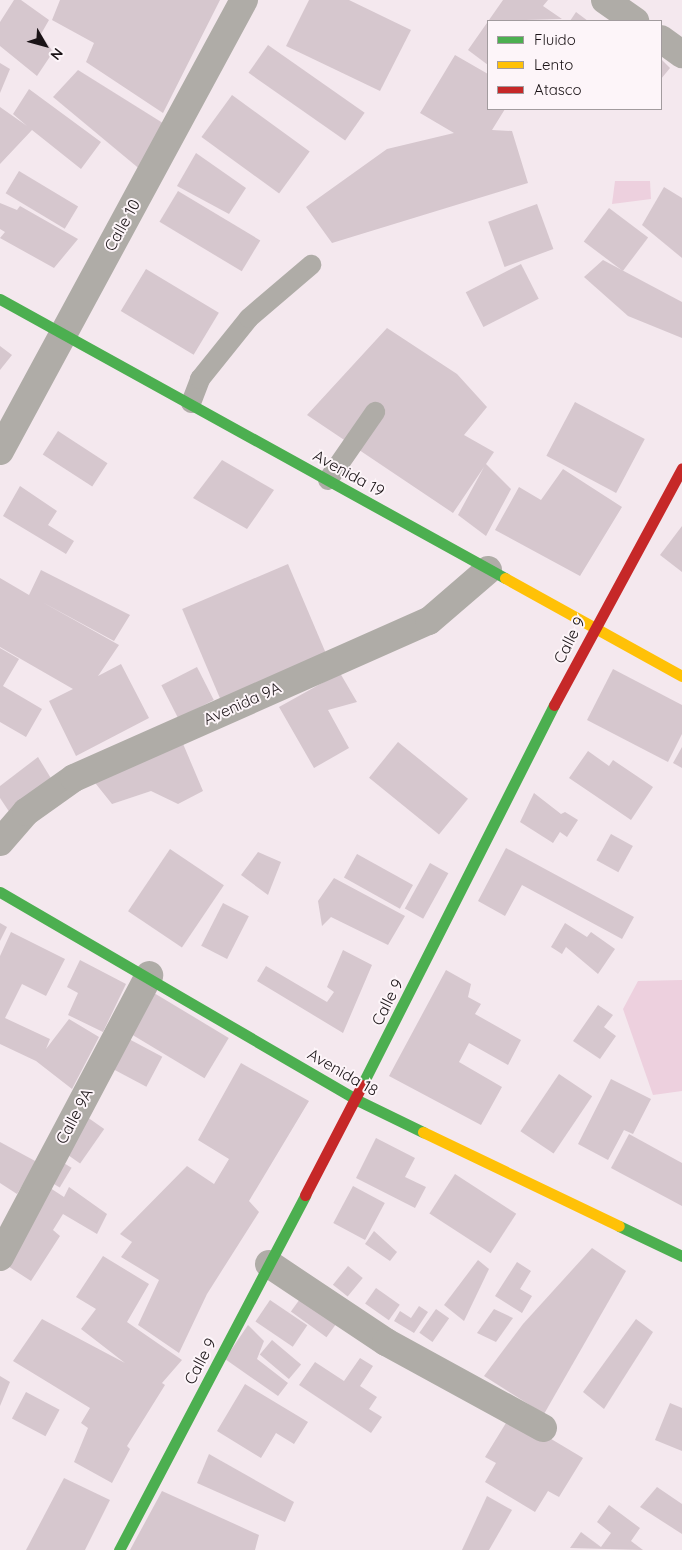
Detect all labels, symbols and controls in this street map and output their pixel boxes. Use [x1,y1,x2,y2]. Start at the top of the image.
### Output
north arrow [20,20,70,70]
legend [487,20,662,110]
text: Fluido [534,30,576,49]
text: N [47,45,67,64]
text: Lento [534,55,573,74]
text: Atasco [534,80,582,99]
street label: Calle 10 [100,196,144,254]
street label: Avenida 19 [310,446,388,500]
street label: Calle 9 [549,614,589,666]
street label: Avenida 9A [200,677,284,729]
street label: Calle 9 [367,976,407,1028]
street label: Avenida 18 [304,1044,382,1100]
street label: Calle 9A [51,1085,97,1147]
street label: Calle 9 [180,1335,220,1387]

